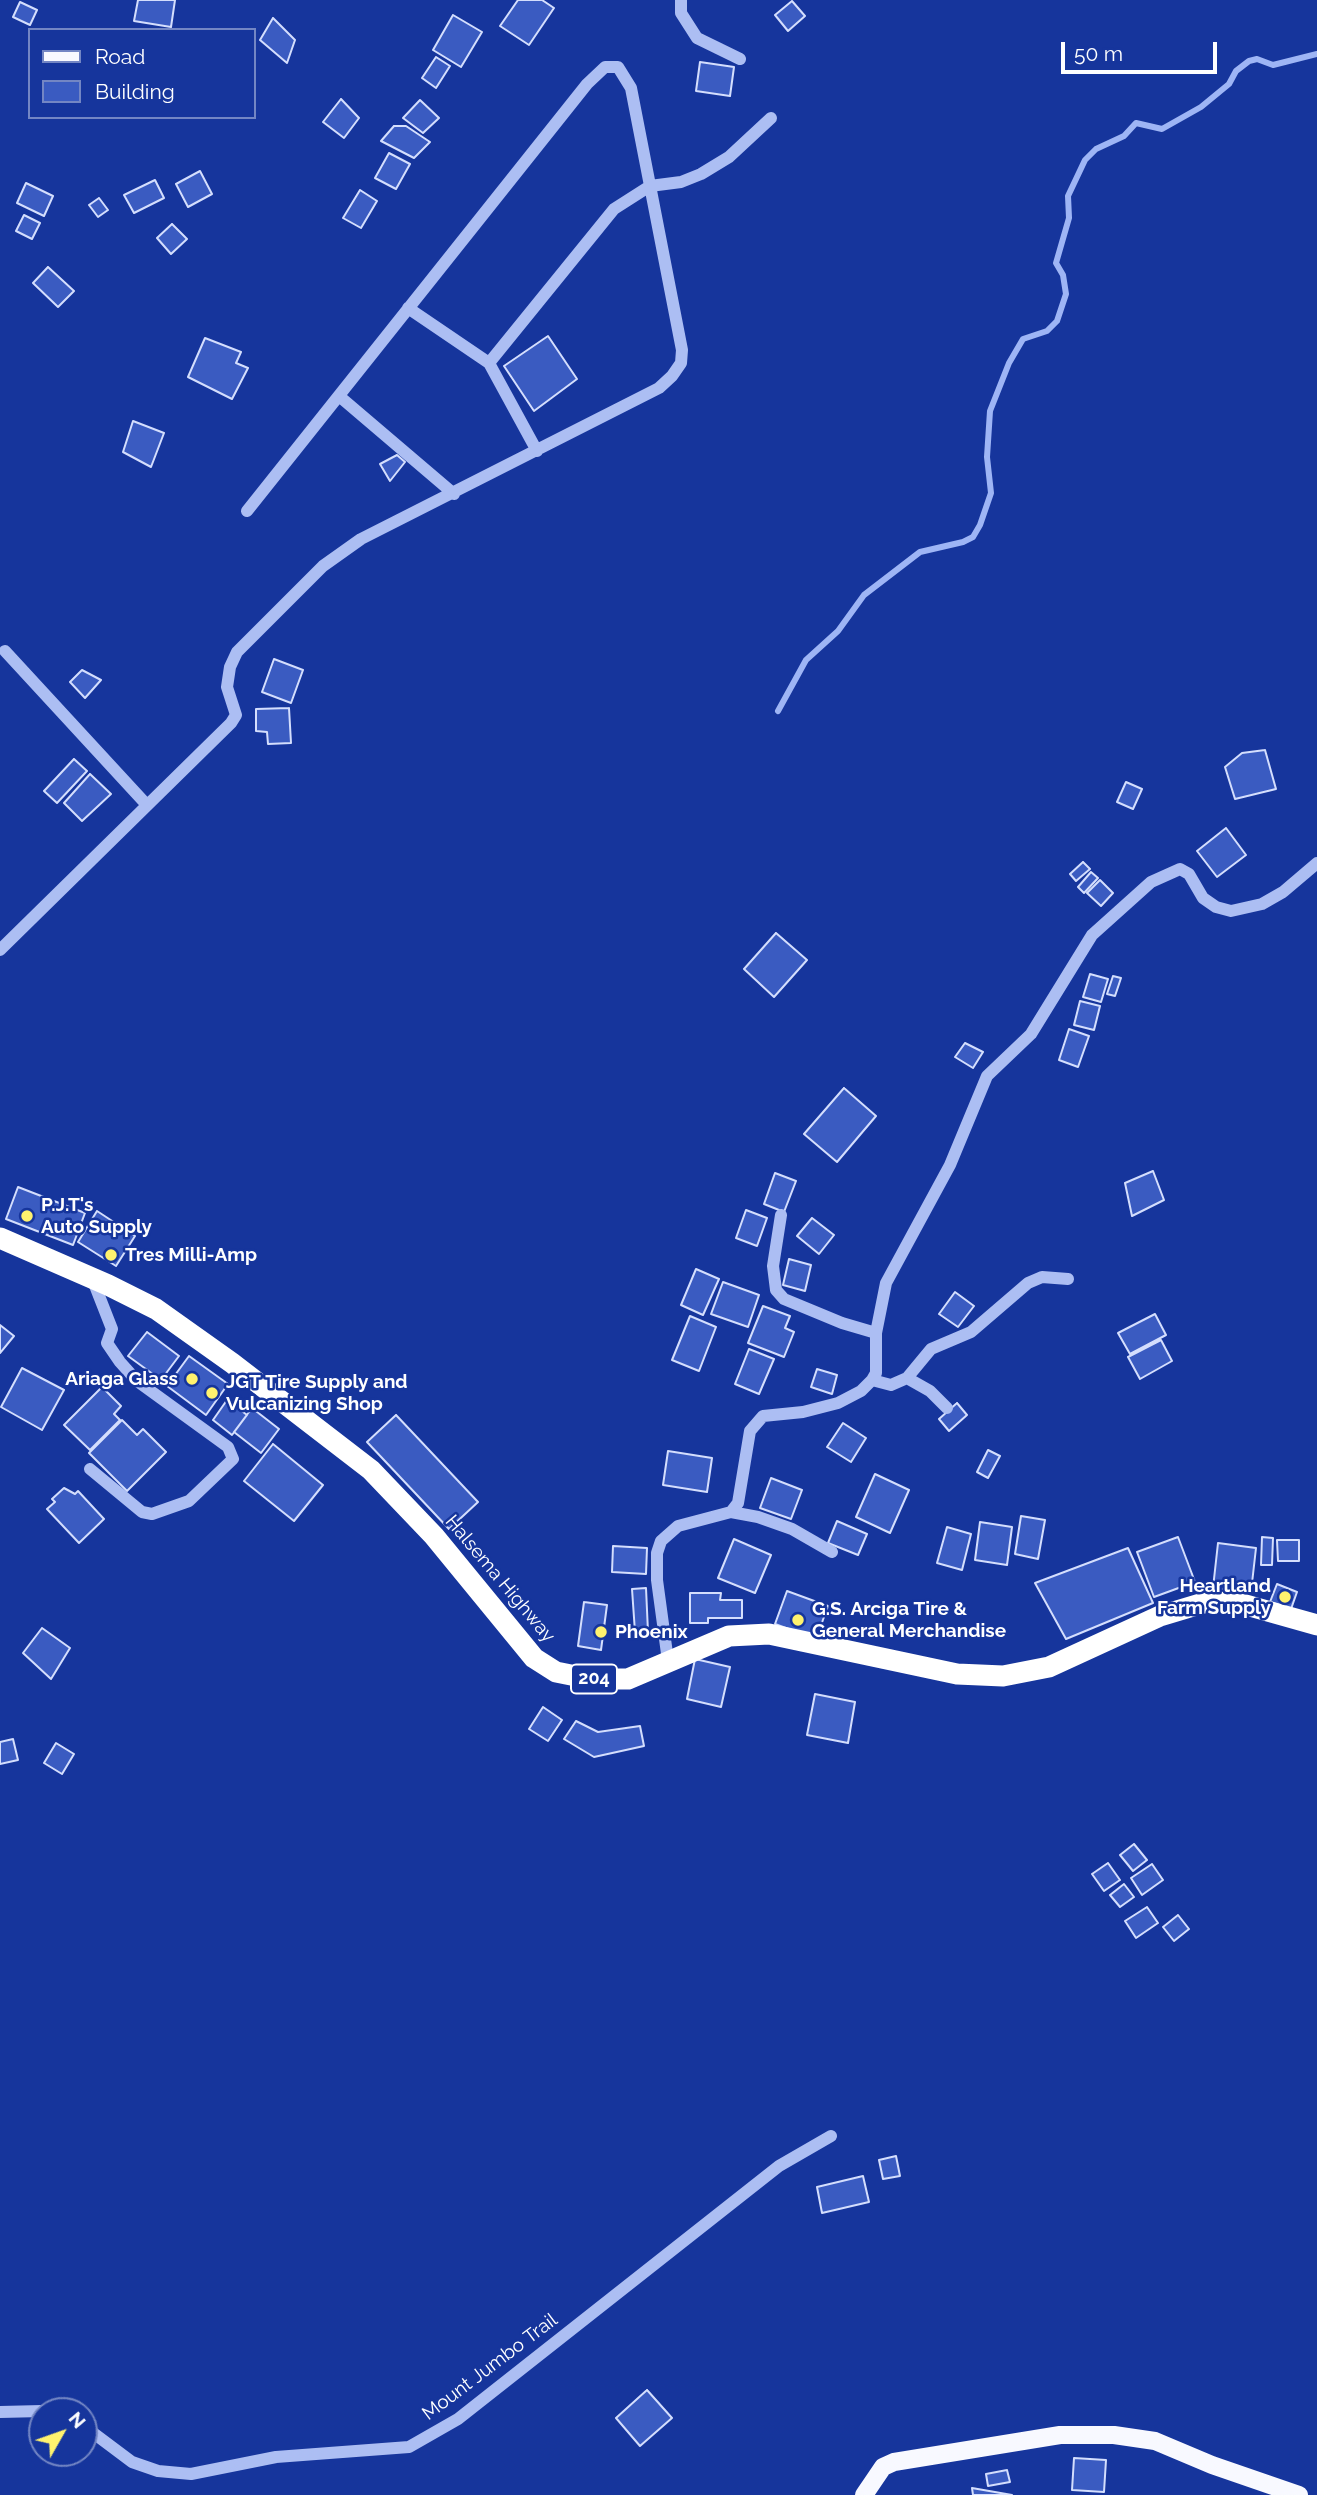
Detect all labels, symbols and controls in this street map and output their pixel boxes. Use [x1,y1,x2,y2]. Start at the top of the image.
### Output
legend [28,28,256,119]
scale bar [1065,28,1221,72]
text: 50 m [1074,41,1123,66]
text: Road [95,44,145,69]
text: Building [95,79,175,104]
place label: P.J.T's Auto Supply [41,1194,152,1238]
marker: P.J.T's Auto Supply [19,1208,35,1224]
place label: Tres Milli-Amp [125,1244,257,1266]
marker: Tres Milli-Amp [103,1247,119,1263]
place label: Ariaga Glass [65,1368,178,1390]
marker: Ariaga Glass [184,1371,200,1387]
place label: JGT Tire Supply and Vulcanizing Shop [226,1371,408,1415]
marker: JGT Tire Supply and Vulcanizing Shop [204,1385,220,1401]
street label: Halsema Highway [440,1511,560,1647]
place label: Heartland Farm Supply [1157,1575,1271,1619]
marker: Heartland Farm Supply [1277,1589,1293,1605]
place label: G.S. Arciga Tire & General Merchandise [812,1598,1006,1642]
marker: G.S. Arciga Tire & General Merchandise [790,1612,806,1628]
place label: Phoenix [615,1621,688,1643]
marker: Phoenix [593,1624,609,1640]
road number: 204 [571,1664,617,1694]
street label: Mount Jumbo Trail [418,2309,562,2425]
north arrow [28,2397,98,2467]
text: N [64,2407,91,2432]

